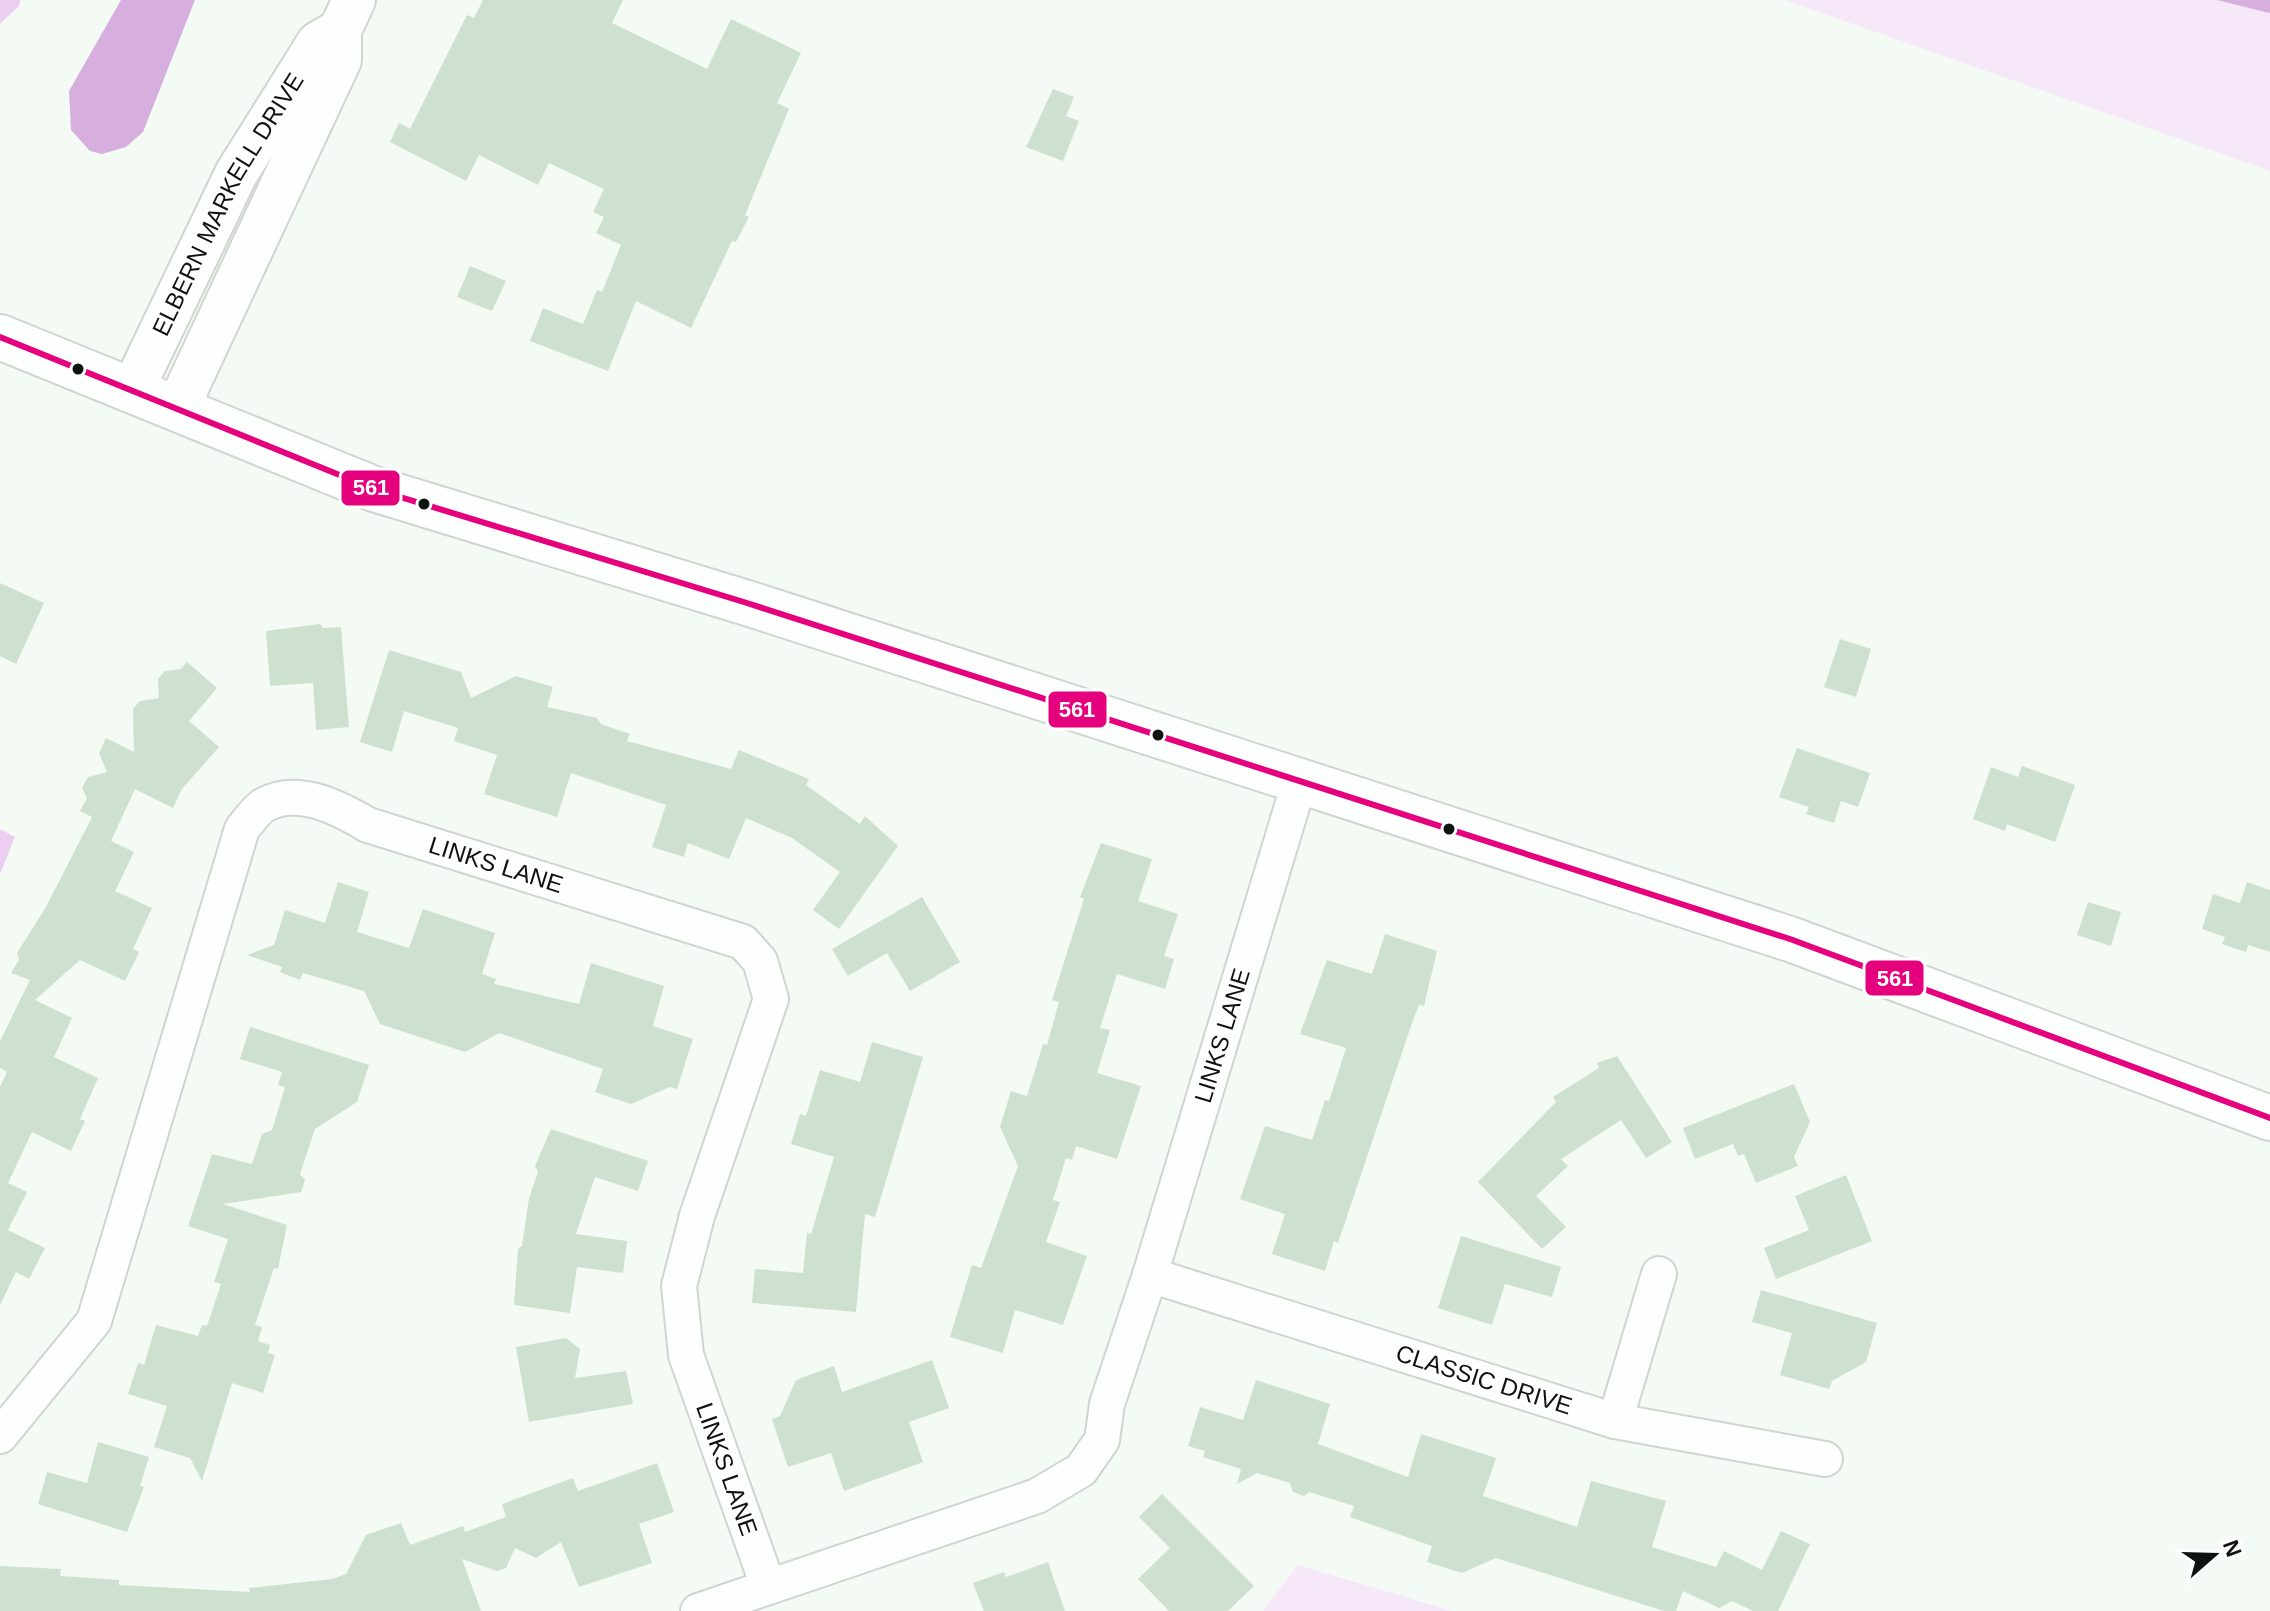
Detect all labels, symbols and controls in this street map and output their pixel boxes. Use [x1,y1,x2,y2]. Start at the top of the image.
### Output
street label: ELBERN MARKELL DRIVE [147,68,309,340]
unlabelled marker [70,361,86,377]
line badge: 561 [340,469,401,507]
text: 561 [353,475,389,500]
unlabelled marker [416,496,432,512]
line badge: 561 [1047,690,1108,729]
text: 561 [1059,697,1095,722]
unlabelled marker [1150,727,1166,743]
unlabelled marker [1441,821,1457,837]
street label: LINKS LANE [426,831,566,898]
line badge: 561 [1864,959,1925,997]
street label: LINKS LANE [1189,965,1255,1106]
text: 561 [1877,966,1913,991]
street label: CLASSIC DRIVE [1393,1339,1575,1420]
street label: LINKS LANE [691,1399,763,1539]
north arrow [2174,1515,2254,1595]
text: N [2218,1537,2247,1560]

